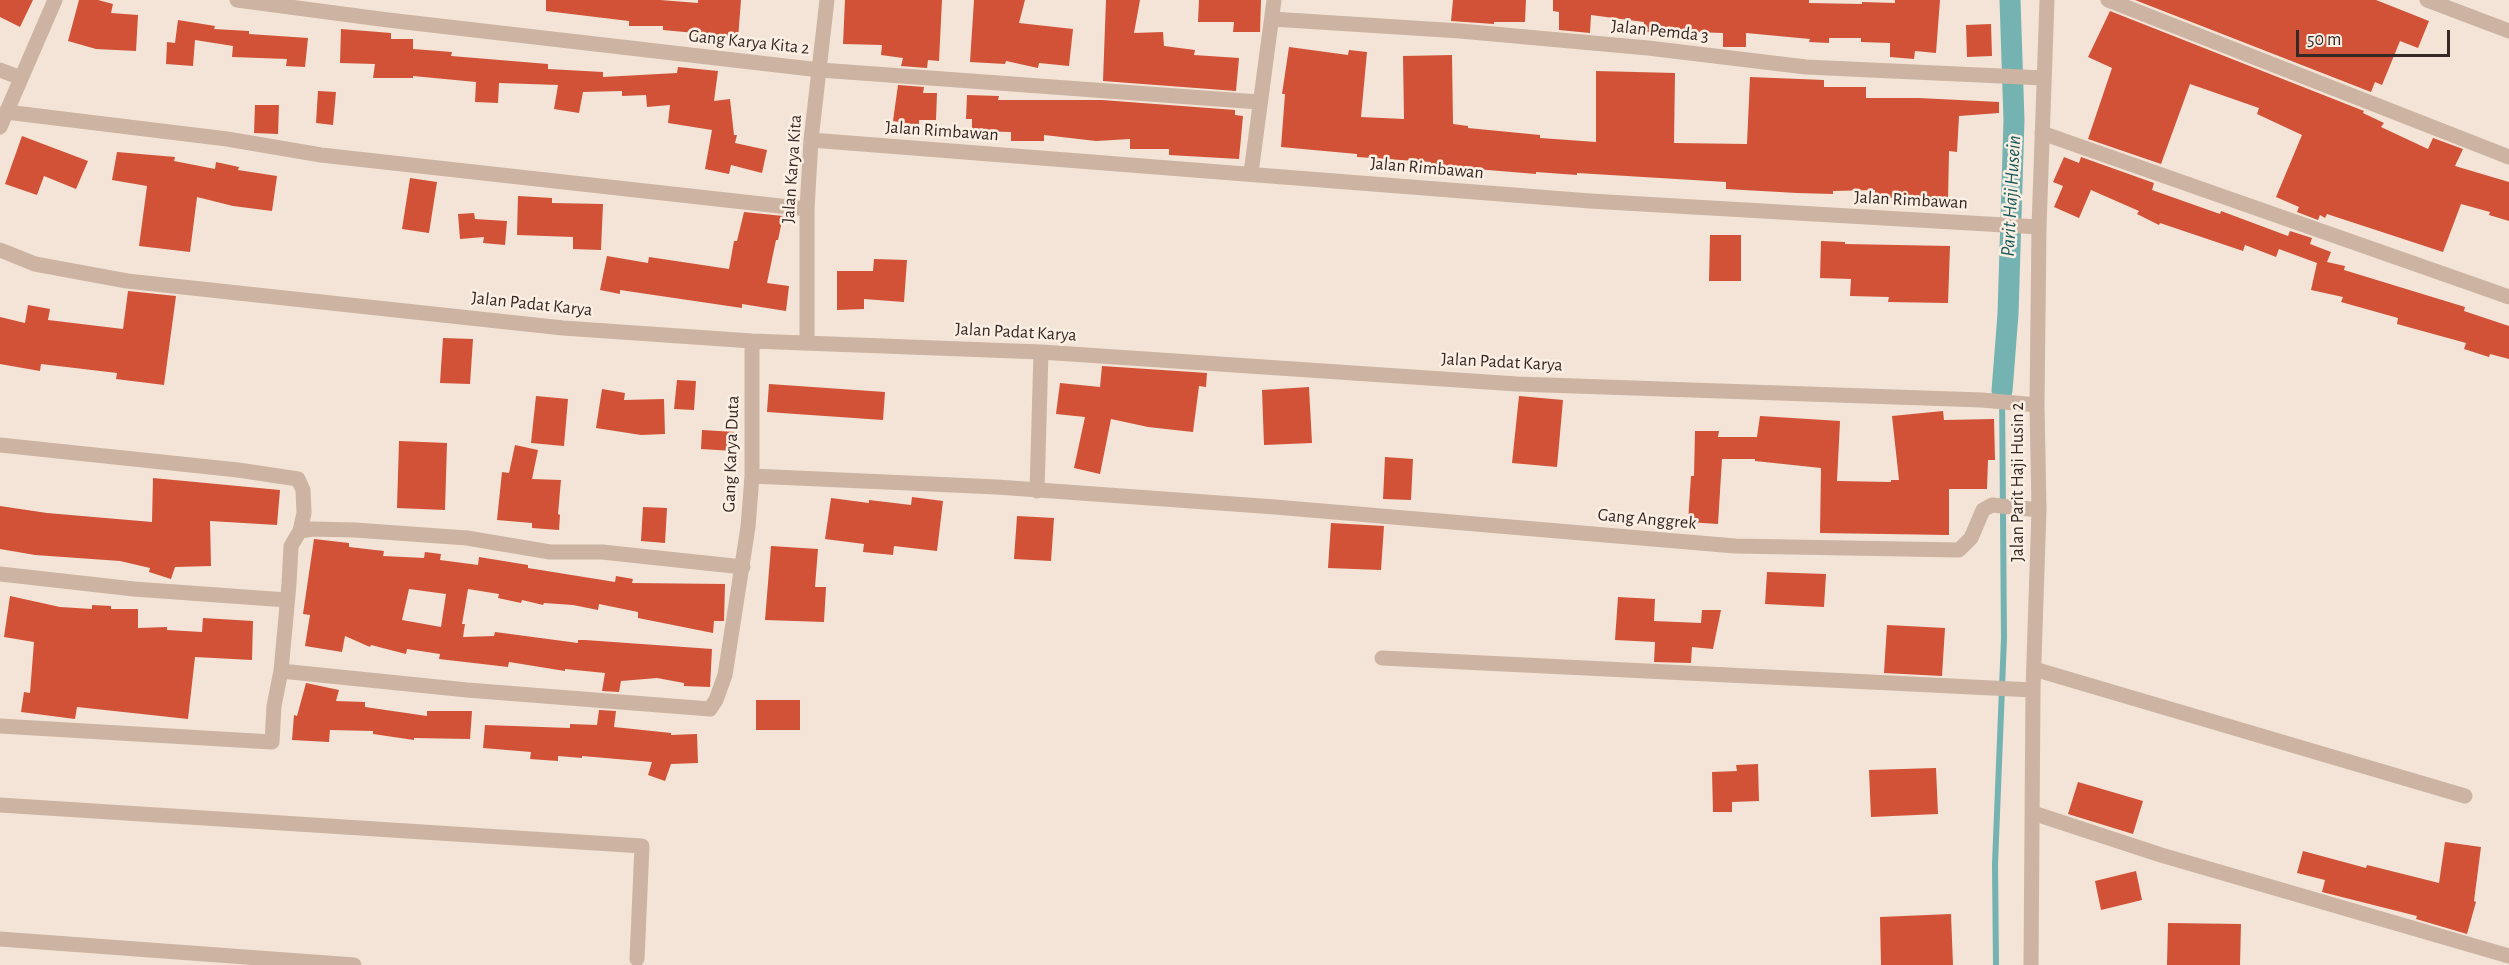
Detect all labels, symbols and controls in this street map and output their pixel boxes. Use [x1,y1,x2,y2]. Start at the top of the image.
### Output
street label: Jalan Pemda 3 [1610,15,1710,47]
scale bar [2299,18,2454,56]
street label: Gang Karya Kita 2 [687,25,811,59]
text: 50 m [2307,31,2341,49]
street label: Jalan Karya Kita [777,114,807,224]
street label: Jalan Rimbawan [885,116,999,146]
water label: Parit Haji Husein [1996,135,2026,257]
street label: Jalan Rimbawan [1369,152,1485,184]
street label: Jalan Rimbawan [1854,186,1968,214]
street label: Jalan Padat Karya [470,287,594,321]
street label: Jalan Padat Karya [955,318,1077,346]
street label: Jalan Padat Karya [1441,348,1563,376]
street label: Gang Karya Duta [718,395,744,513]
street label: Jalan Parit Haji Husin 2 [2007,402,2029,562]
street label: Gang Anggrek [1597,504,1697,534]

